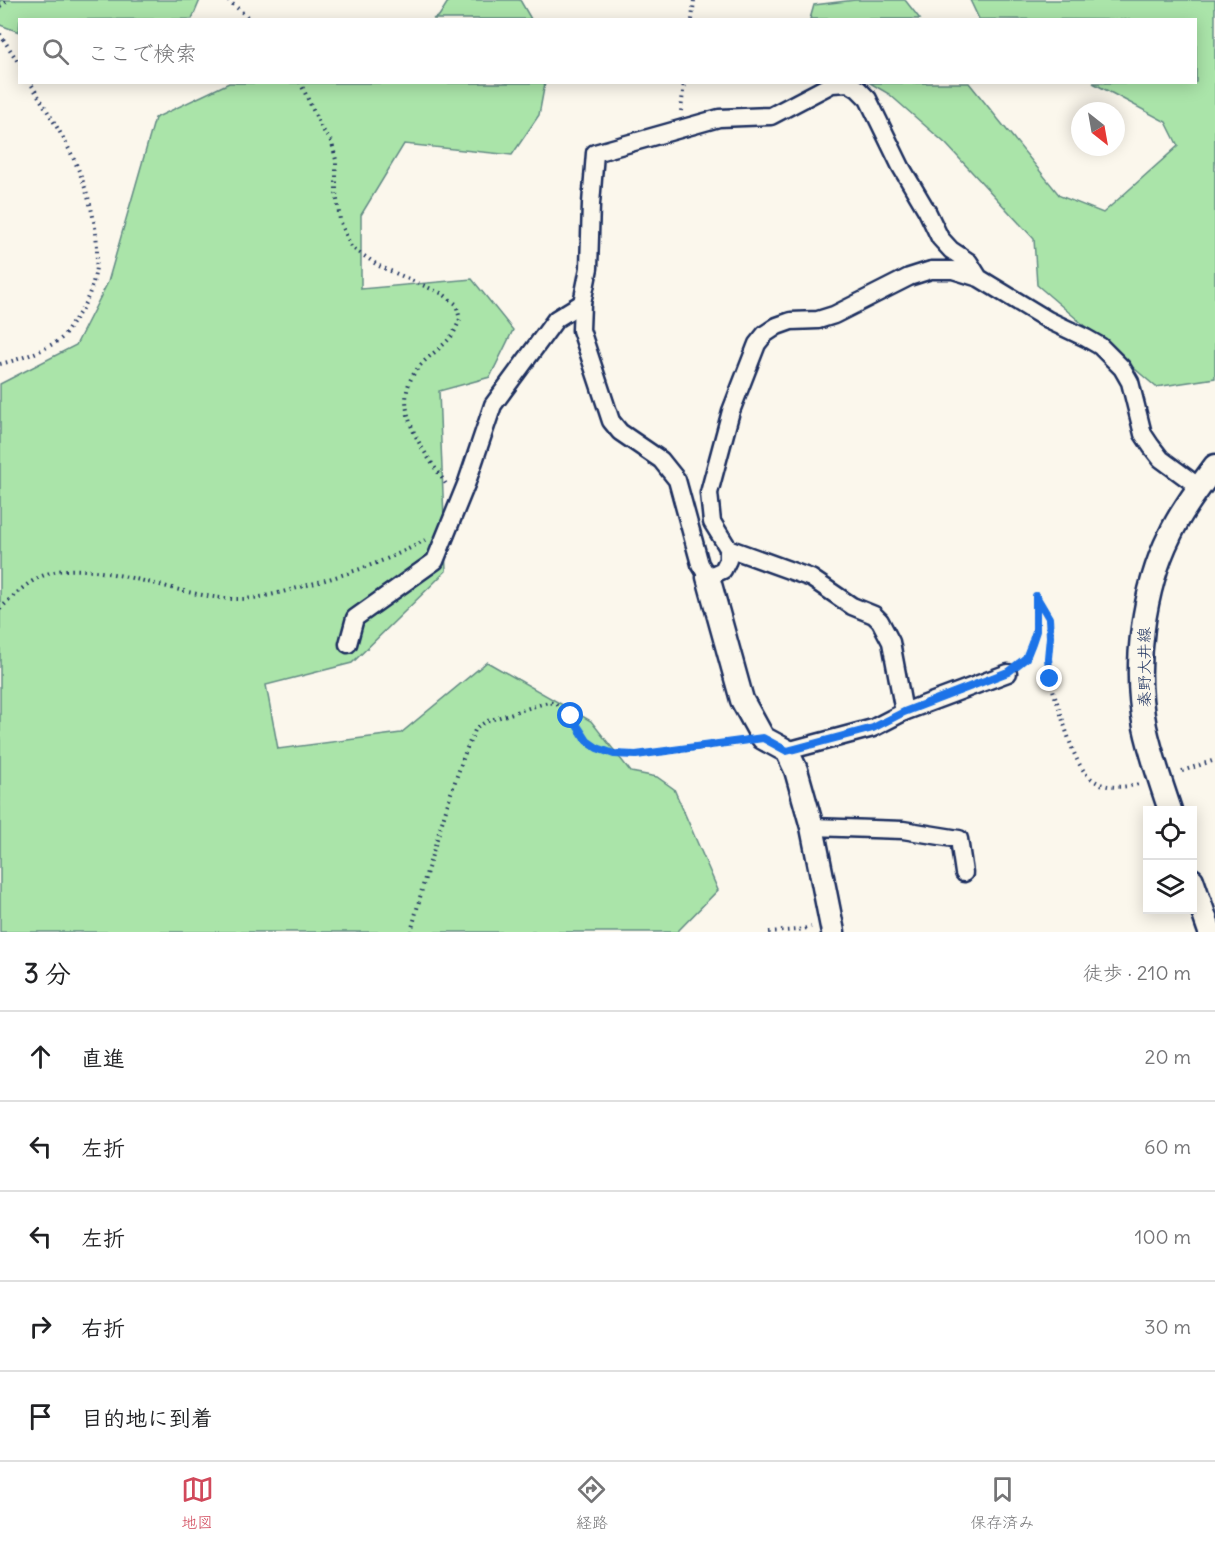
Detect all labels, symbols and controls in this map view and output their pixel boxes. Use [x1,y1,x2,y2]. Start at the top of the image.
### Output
search box [18,18,1197,84]
icon: search [39,35,72,68]
text: ここで検索 [87,39,197,67]
north arrow [1071,102,1125,156]
street label: 秦野大井線 [1134,627,1154,707]
route end [1036,665,1062,691]
route start [557,702,583,728]
map controls [1143,806,1197,914]
button: locate [1143,806,1197,860]
button: layers [1143,860,1197,914]
text: 3 分 [24,957,71,990]
text: 徒歩 · 210 m [1083,960,1191,985]
icon: ahead [24,1040,57,1073]
text: 直進 [81,1044,125,1072]
text: 20 m [1145,1044,1191,1069]
icon: left [24,1130,57,1163]
text: 左折 [81,1134,125,1162]
text: 60 m [1144,1134,1191,1159]
icon: left [24,1220,57,1253]
text: 左折 [81,1224,125,1252]
text: 100 m [1134,1224,1191,1249]
icon: right [24,1310,57,1343]
text: 右折 [81,1314,125,1342]
text: 30 m [1144,1314,1191,1339]
icon: arrive [24,1400,57,1433]
text: 目的地に到着 [81,1404,213,1432]
tab: 地図 [181,1473,214,1533]
tab: 経路 [575,1473,608,1533]
tab: 保存済み [970,1473,1034,1533]

